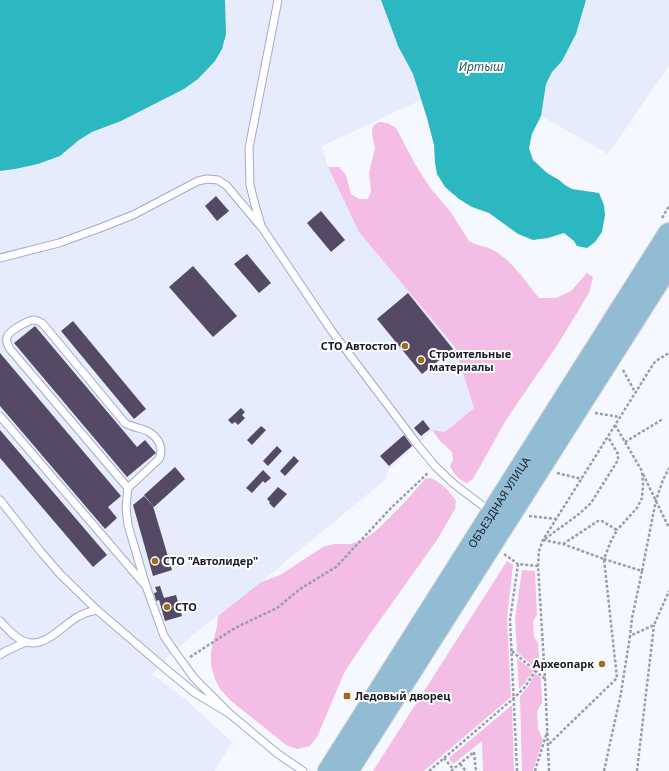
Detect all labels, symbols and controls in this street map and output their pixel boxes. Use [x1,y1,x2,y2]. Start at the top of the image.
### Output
water label: Иртыш [459,58,504,75]
place label: СТО Автостоп [321,338,397,353]
marker: СТО Автостоп [400,341,410,351]
place label: Строительные материалы [429,346,511,374]
marker: Строительные материалы [416,355,426,365]
street label: ОБЪЕЗДНАЯ УЛИЦА [464,453,534,551]
place label: СТО "Автолидер" [163,553,258,568]
marker: СТО "Автолидер" [150,556,160,566]
place label: СТО [175,599,197,614]
marker: СТО [162,602,172,612]
place label: Археопарк [533,656,594,671]
marker: Археопарк [597,659,607,669]
place label: Ледовый дворец [355,688,451,703]
marker: Ледовый дворец [342,691,352,701]

